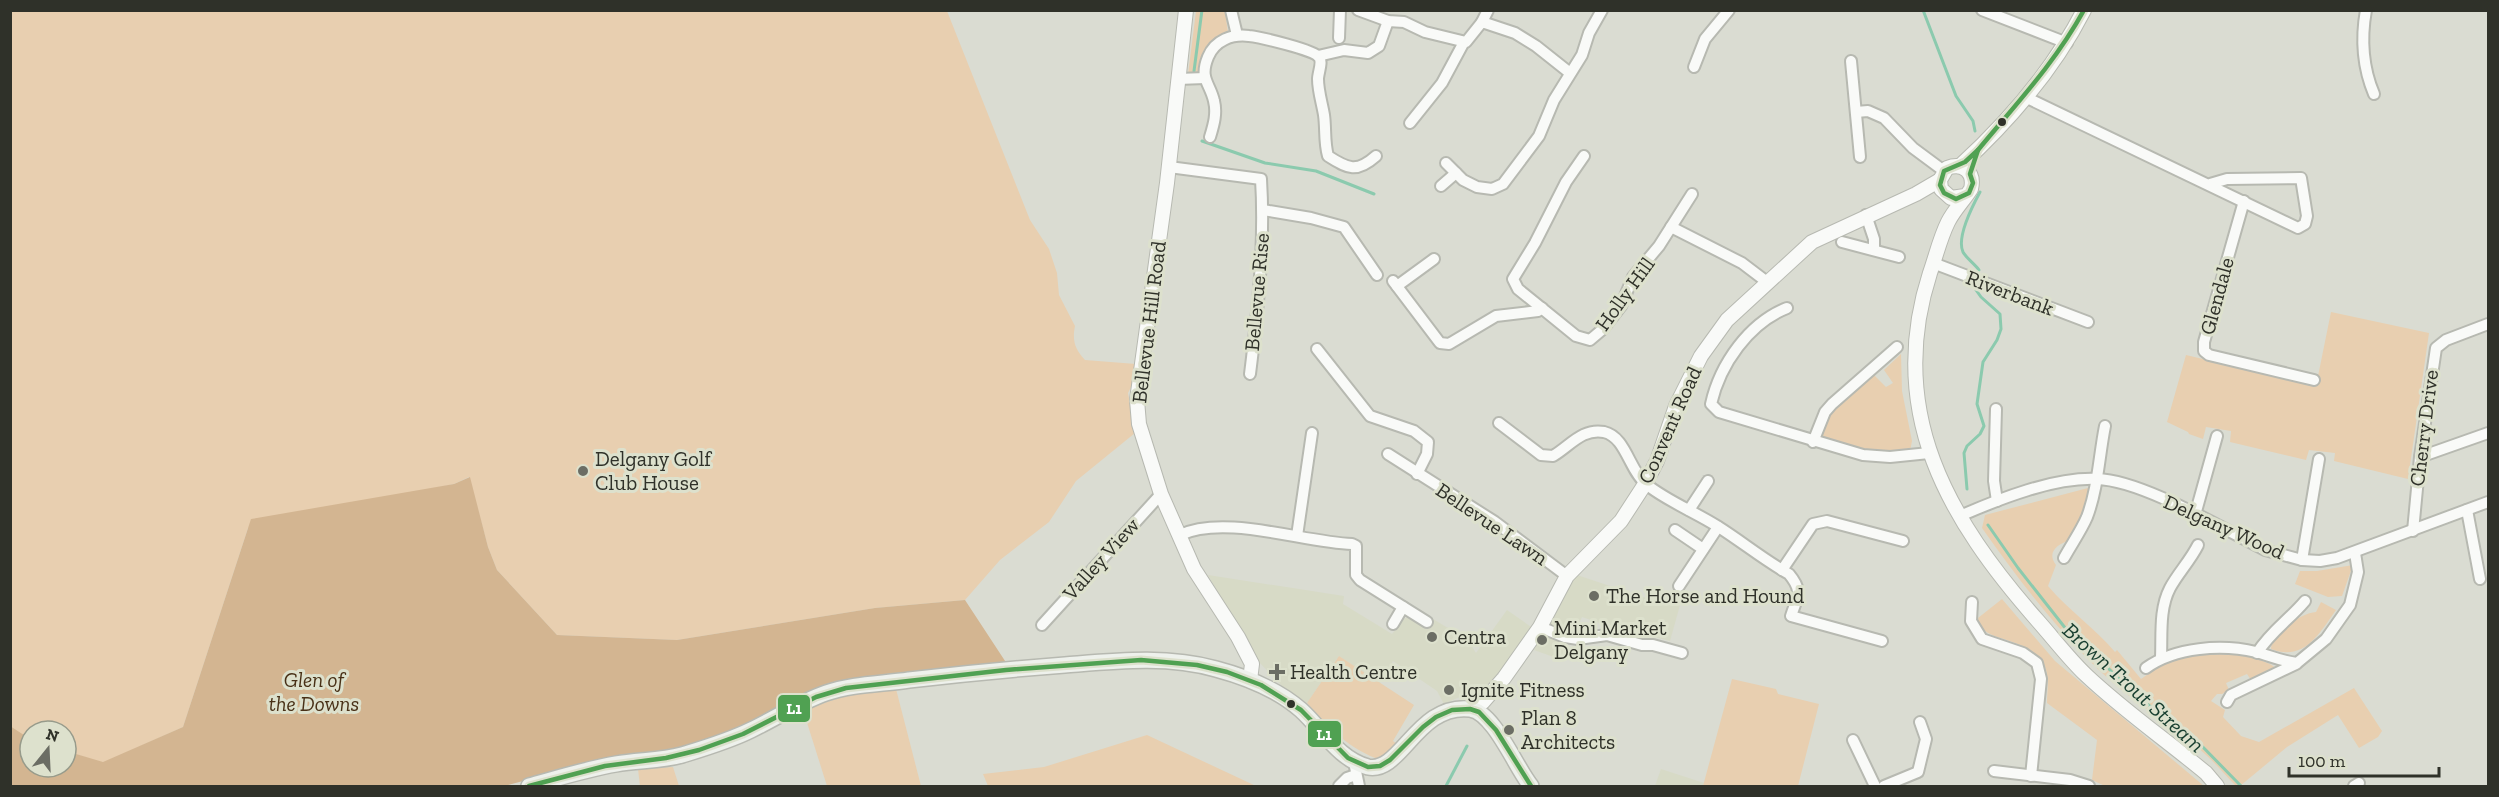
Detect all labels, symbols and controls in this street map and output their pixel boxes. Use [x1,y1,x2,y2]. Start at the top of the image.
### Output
unlabelled marker [1996,116,2008,128]
street label: Bellevue Rise [1239,232,1274,352]
street label: Bellevue Hill Road [1126,239,1171,404]
street label: Holly Hill [1590,252,1660,335]
street label: Glendale [2194,254,2239,337]
street label: Riverbank [1963,264,2058,321]
street label: Convent Road [1633,362,1707,487]
street label: Cherry Drive [2404,368,2443,488]
place label: Delgany Golf Club House [595,446,712,495]
marker: Delgany Golf Club House [576,464,590,478]
street label: Bellevue Lawn [1432,477,1553,570]
street label: Delgany Wood [2160,489,2289,564]
street label: Valley View [1056,512,1144,606]
place label: The Horse and Hound [1606,583,1805,608]
marker: The Horse and Hound [1587,589,1601,603]
place label: Mini Market Delgany [1554,615,1667,664]
water label: Brown Trout Stream [2057,617,2210,758]
place label: Centra [1444,624,1506,649]
marker: Centra [1425,630,1439,644]
marker: Mini Market Delgany [1535,633,1549,647]
place label: Health Centre [1290,659,1417,684]
marker: Health Centre [1268,663,1286,681]
park label: Glen of the Downs [269,667,359,716]
place label: Ignite Fitness [1461,677,1585,702]
marker: Ignite Fitness [1442,683,1456,697]
line badge: L1 [777,694,811,723]
unlabelled marker [1285,698,1297,710]
text: L1 [786,699,802,718]
place label: Plan 8 Architects [1521,705,1615,754]
north arrow [18,719,78,779]
line badge: L1 [1307,720,1342,748]
marker: Plan 8 Architects [1502,723,1516,737]
text: N [44,724,61,746]
text: L1 [1316,725,1332,744]
scale bar [2289,740,2439,778]
text: 100 m [2298,750,2346,772]

